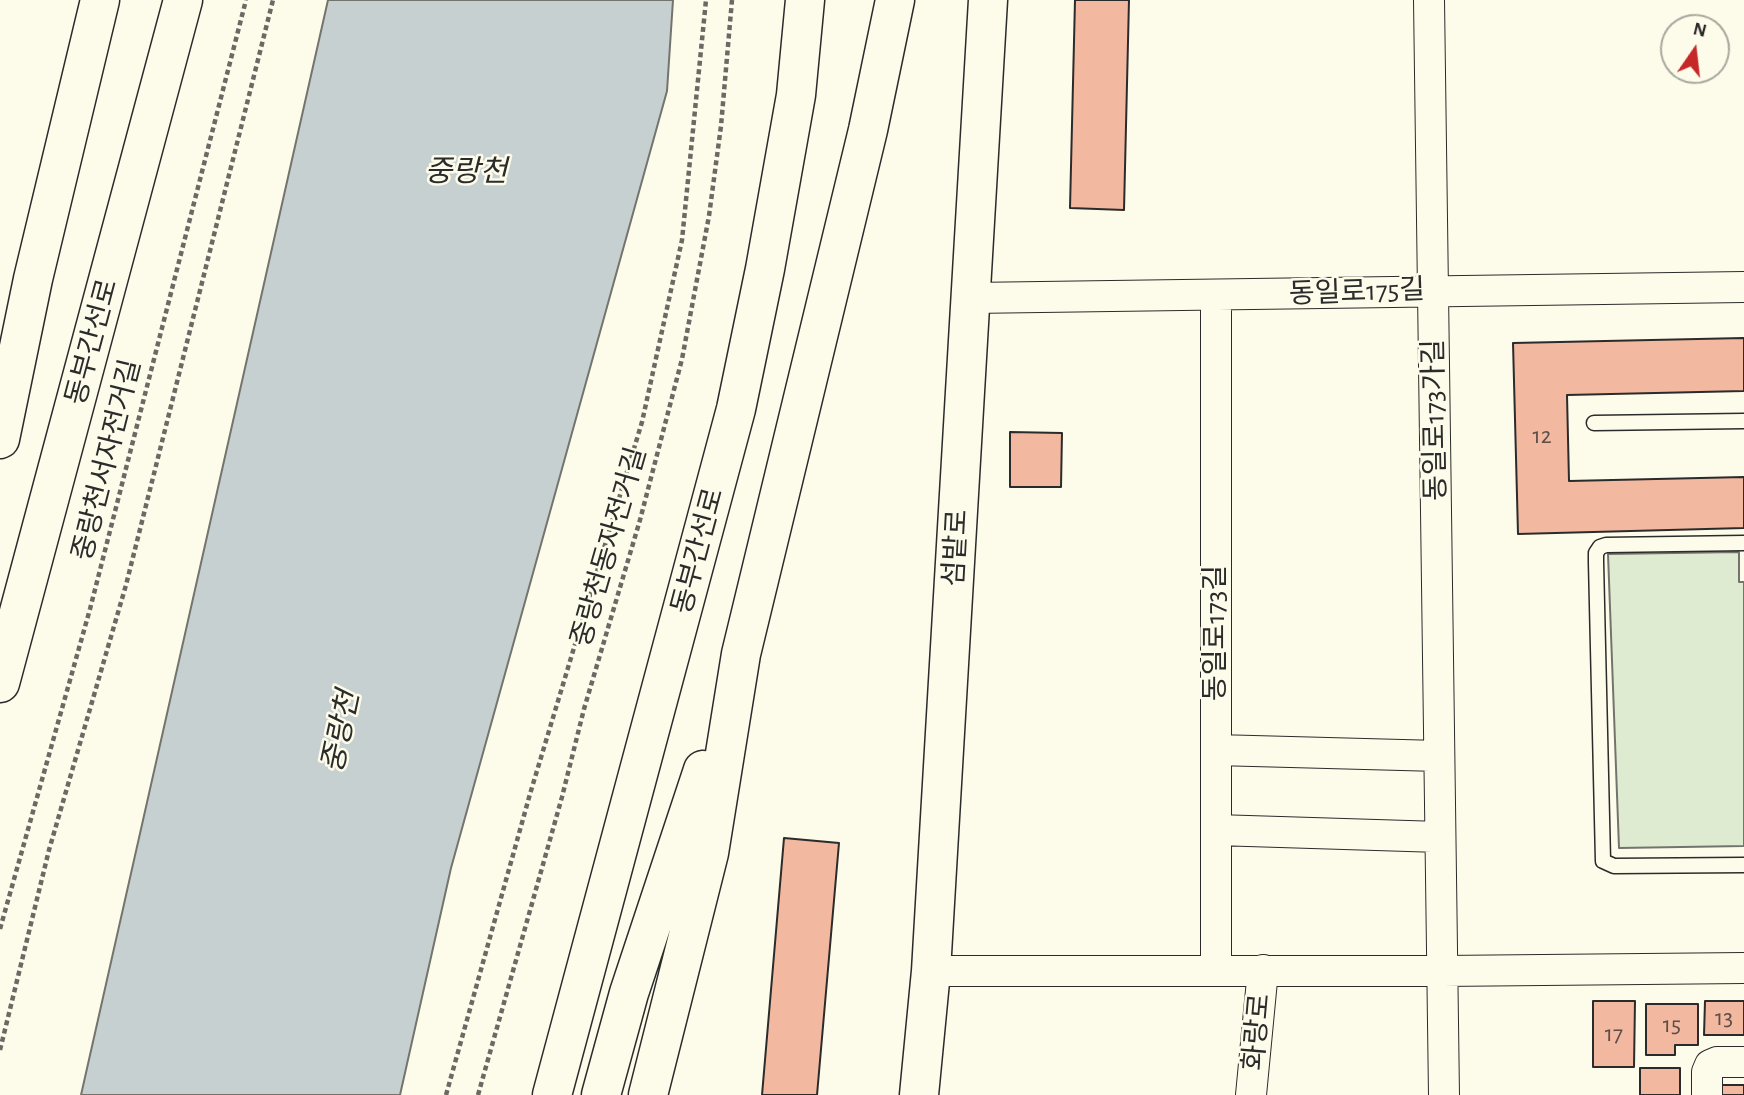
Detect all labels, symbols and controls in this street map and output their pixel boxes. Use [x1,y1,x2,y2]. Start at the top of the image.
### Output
north arrow [1660,14,1730,84]
text: N [1691,19,1708,41]
water label: 중랑천 [425,154,507,190]
street label: 동일로175길 [1288,273,1426,311]
street label: 동부간선로 [59,275,125,409]
street label: 동일로173가길 [1417,339,1453,501]
street label: 중랑천서자전거길 [66,356,148,564]
house number: 12 [1532,422,1552,450]
street label: 중랑천동자전거길 [564,443,654,651]
street label: 동부간선로 [665,484,731,618]
street label: 섬밭로 [937,509,975,587]
street label: 동일로173길 [1199,565,1233,701]
water label: 중랑천 [315,688,367,776]
street label: 화랑로 [1237,992,1277,1072]
house number: 13 [1715,1004,1733,1032]
house number: 15 [1663,1011,1681,1039]
house number: 17 [1605,1020,1623,1048]

